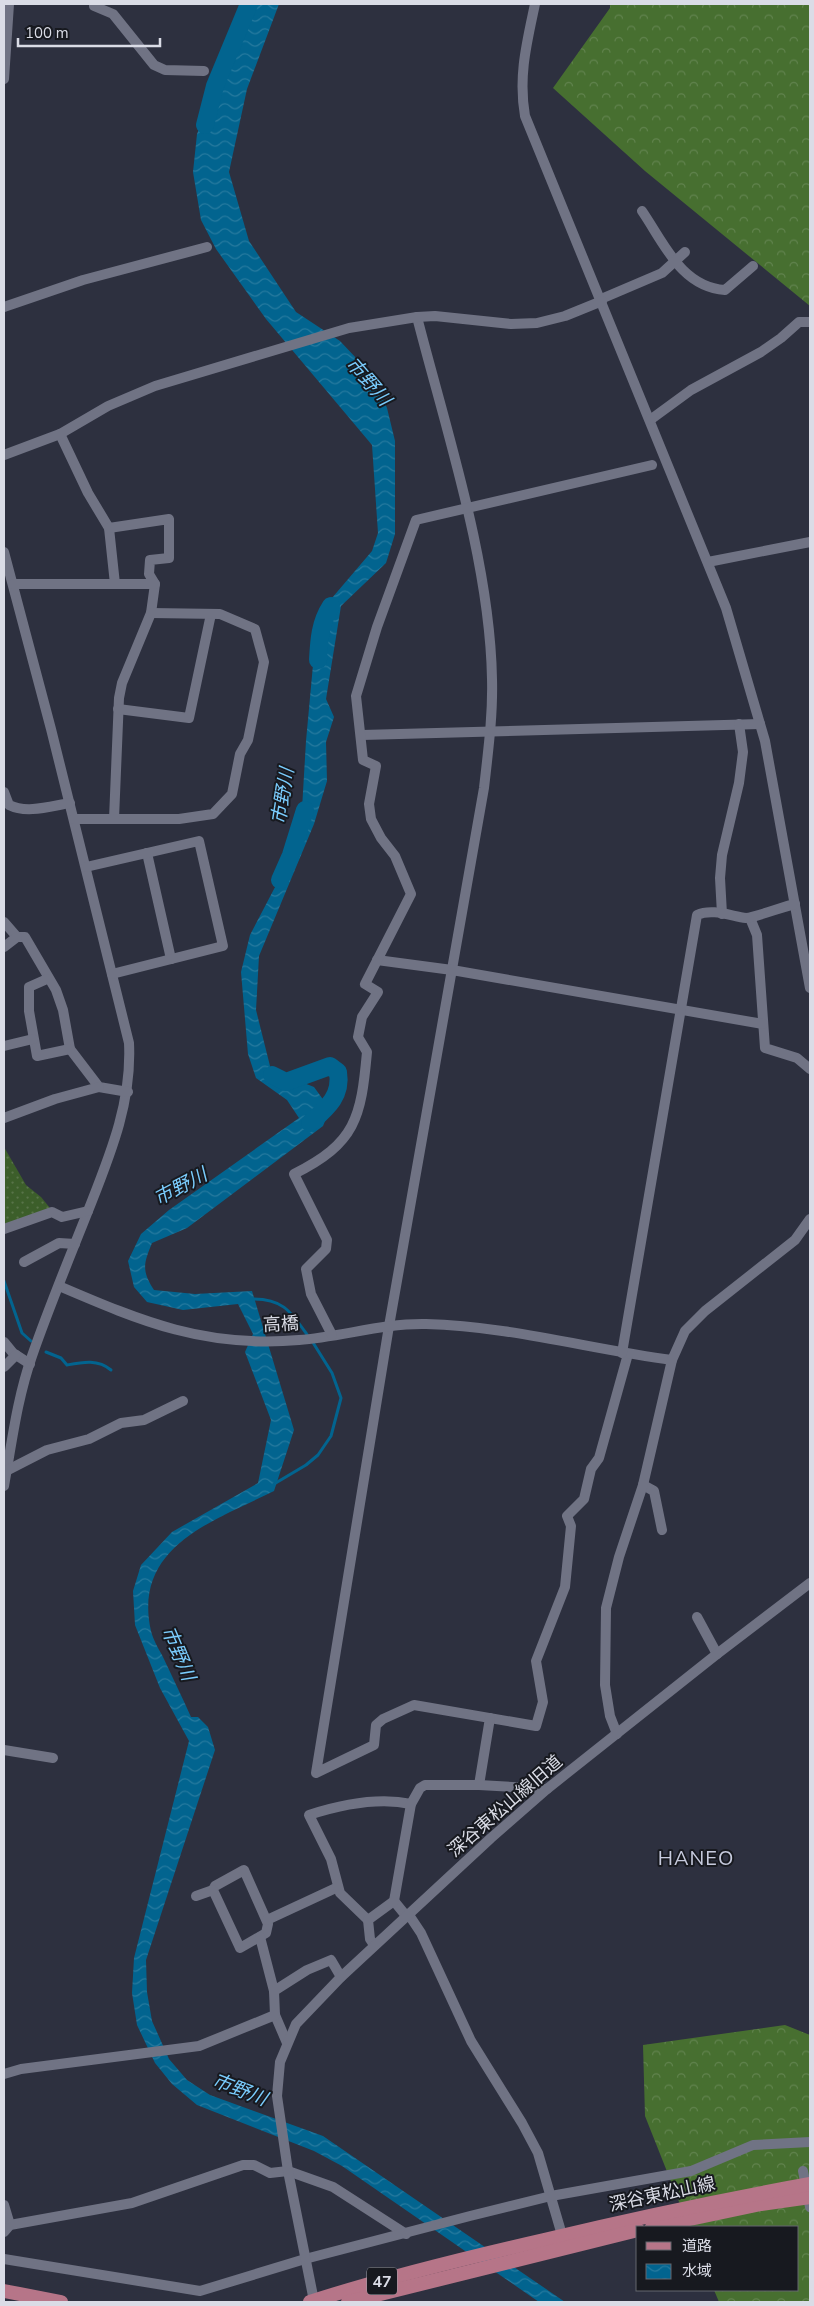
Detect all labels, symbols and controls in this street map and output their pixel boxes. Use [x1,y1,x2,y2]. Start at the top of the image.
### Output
scale bar [18,15,160,47]
text: 100 m [25,23,69,43]
water label: 市野川 [340,352,398,413]
water label: 市野川 [266,764,301,826]
water label: 市野川 [149,1161,213,1212]
street label: 高橋 [262,1311,300,1337]
water label: 市野川 [155,1622,202,1687]
street label: 深谷東松山線旧道 [443,1750,567,1862]
district label: HANEO [658,1845,734,1872]
water label: 市野川 [208,2068,273,2113]
street label: 深谷東松山線 [607,2171,717,2217]
legend [636,2226,799,2291]
text: 道路 [682,2236,712,2256]
text: 水域 [682,2261,712,2281]
road number: 47 [367,2268,397,2294]

